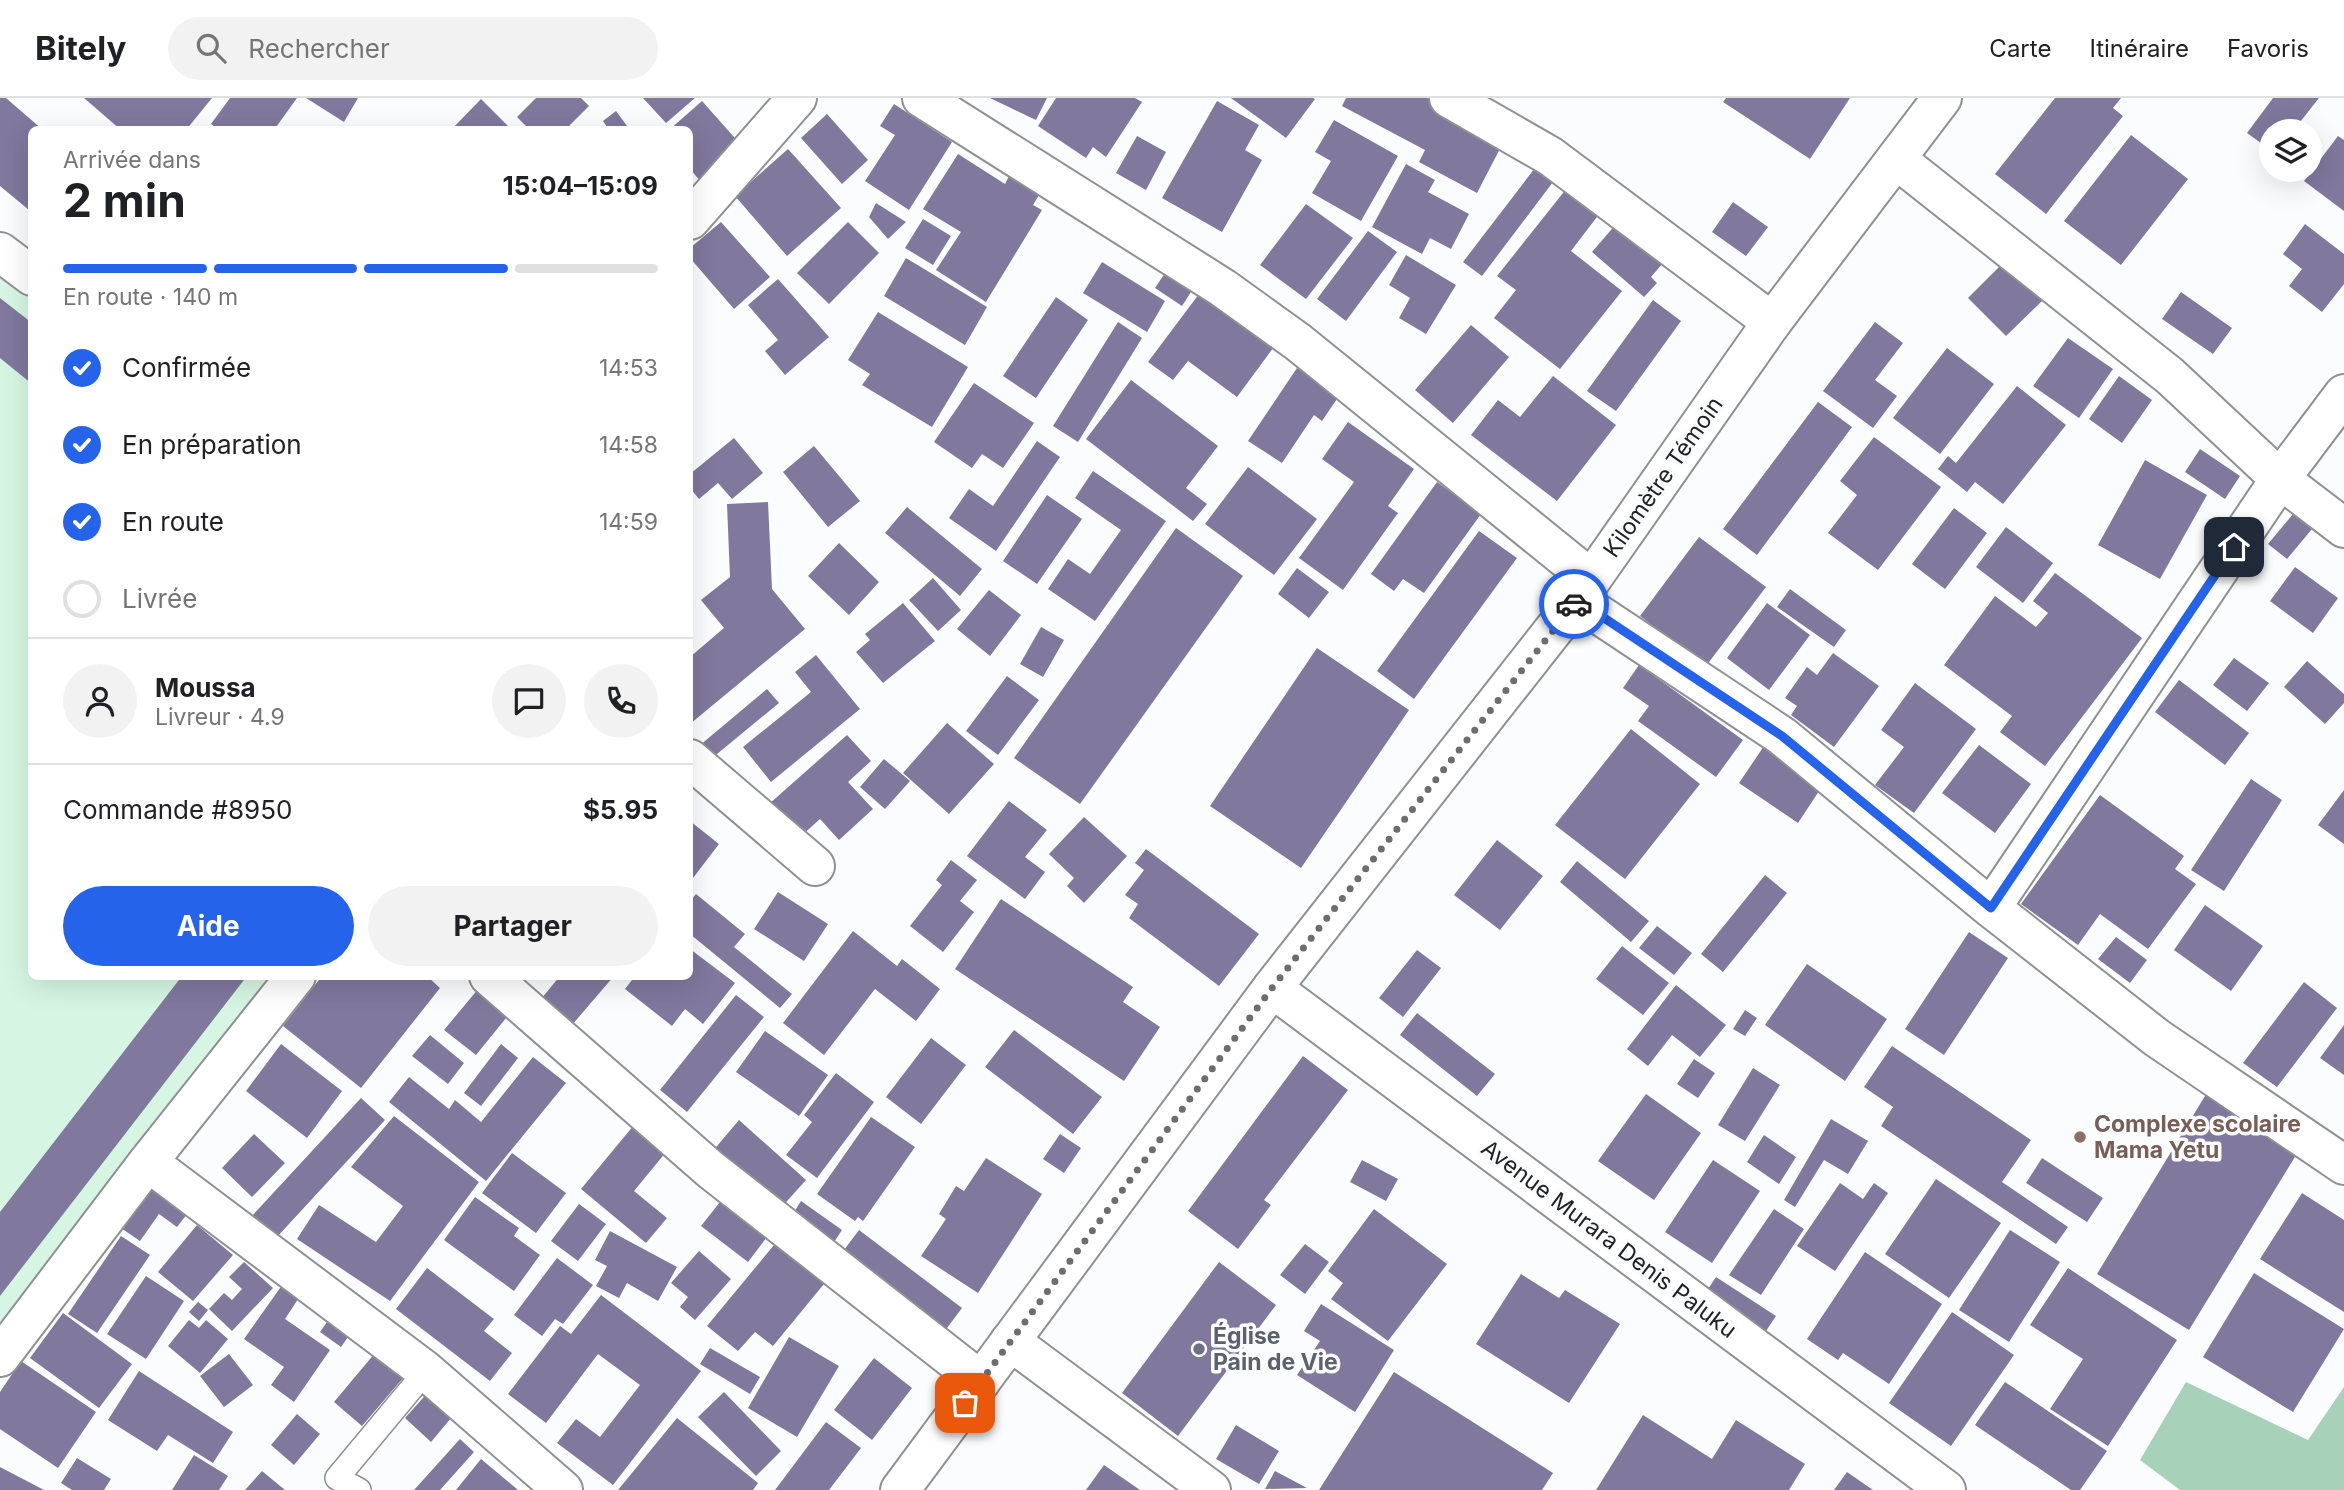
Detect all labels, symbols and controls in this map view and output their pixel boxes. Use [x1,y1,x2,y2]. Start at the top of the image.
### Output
search box [168,17,658,80]
text: Bitely [35,28,126,68]
icon: search [192,29,230,67]
text: Rechercher [248,33,390,64]
text: Carte [1989,34,2051,63]
text: Itinéraire [2089,34,2189,63]
text: Favoris [2227,34,2309,63]
map controls [2259,119,2322,182]
button: layers [2259,119,2322,182]
text: Arrivée dans [63,146,201,174]
text: 15:04–15:09 [502,170,658,201]
text: 2 min [63,172,186,228]
text: En route · 140 m [63,283,238,311]
icon: check [63,349,101,387]
text: Confirmée [122,352,251,383]
text: 14:53 [599,354,658,382]
street label: Kilomètre Témoin [1597,391,1729,563]
icon: check [63,426,101,464]
text: En préparation [122,429,302,460]
text: 14:58 [599,431,658,459]
icon: check [63,503,101,541]
text: En route [122,506,224,537]
text: 14:59 [599,508,658,536]
pin [2204,517,2264,577]
icon: home [2215,528,2253,566]
courier [1539,569,1609,639]
text: Livrée [122,583,197,614]
icon: car [1555,585,1593,623]
button: person [63,664,137,738]
button: chat [492,664,566,738]
button: phone [584,664,658,738]
text: Moussa [155,672,256,703]
text: Livreur · 4.9 [155,703,285,731]
text: Commande #8950 [63,794,292,825]
text: $5.95 [583,794,658,825]
button: Aide [63,886,354,966]
button: Partager [368,886,658,966]
place label: Complexe scolaire Mama Yetu [2094,1110,2301,1164]
marker: Complexe scolaire Mama Yetu [2072,1129,2088,1145]
street label: Avenue Murara Denis Paluku [1476,1134,1742,1344]
place label: Église Pain de Vie [1213,1322,1338,1376]
marker: Église Pain de Vie [1191,1341,1207,1357]
pin [935,1373,995,1433]
icon: bag [946,1384,984,1422]

